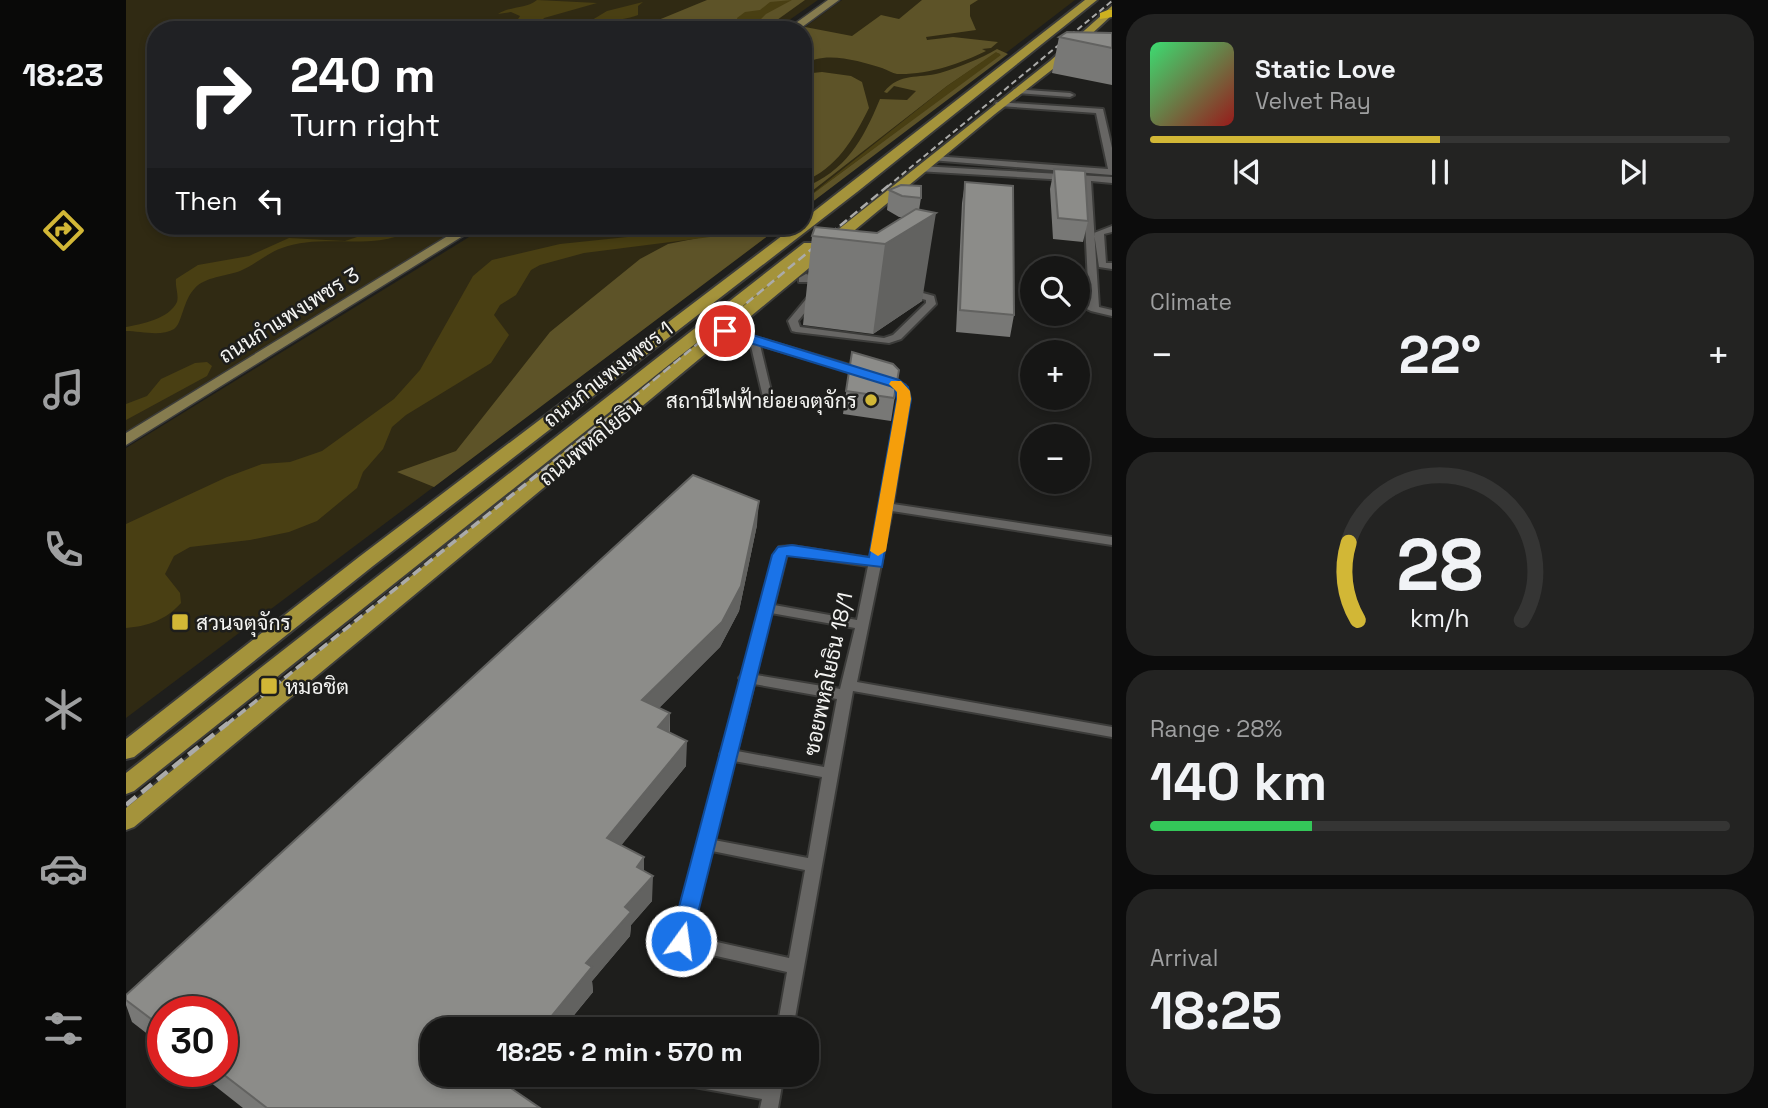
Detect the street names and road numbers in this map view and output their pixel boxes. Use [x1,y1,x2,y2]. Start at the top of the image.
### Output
street label: ถนนกำแพงเพชร 3 [214,261,364,369]
street label: ถนนกำแพงเพชร 1 [538,315,678,433]
street label: ถนนพหลโยธิน [533,392,647,492]
street label: ซอยพหลโยธิน 18/1 [797,590,859,758]

